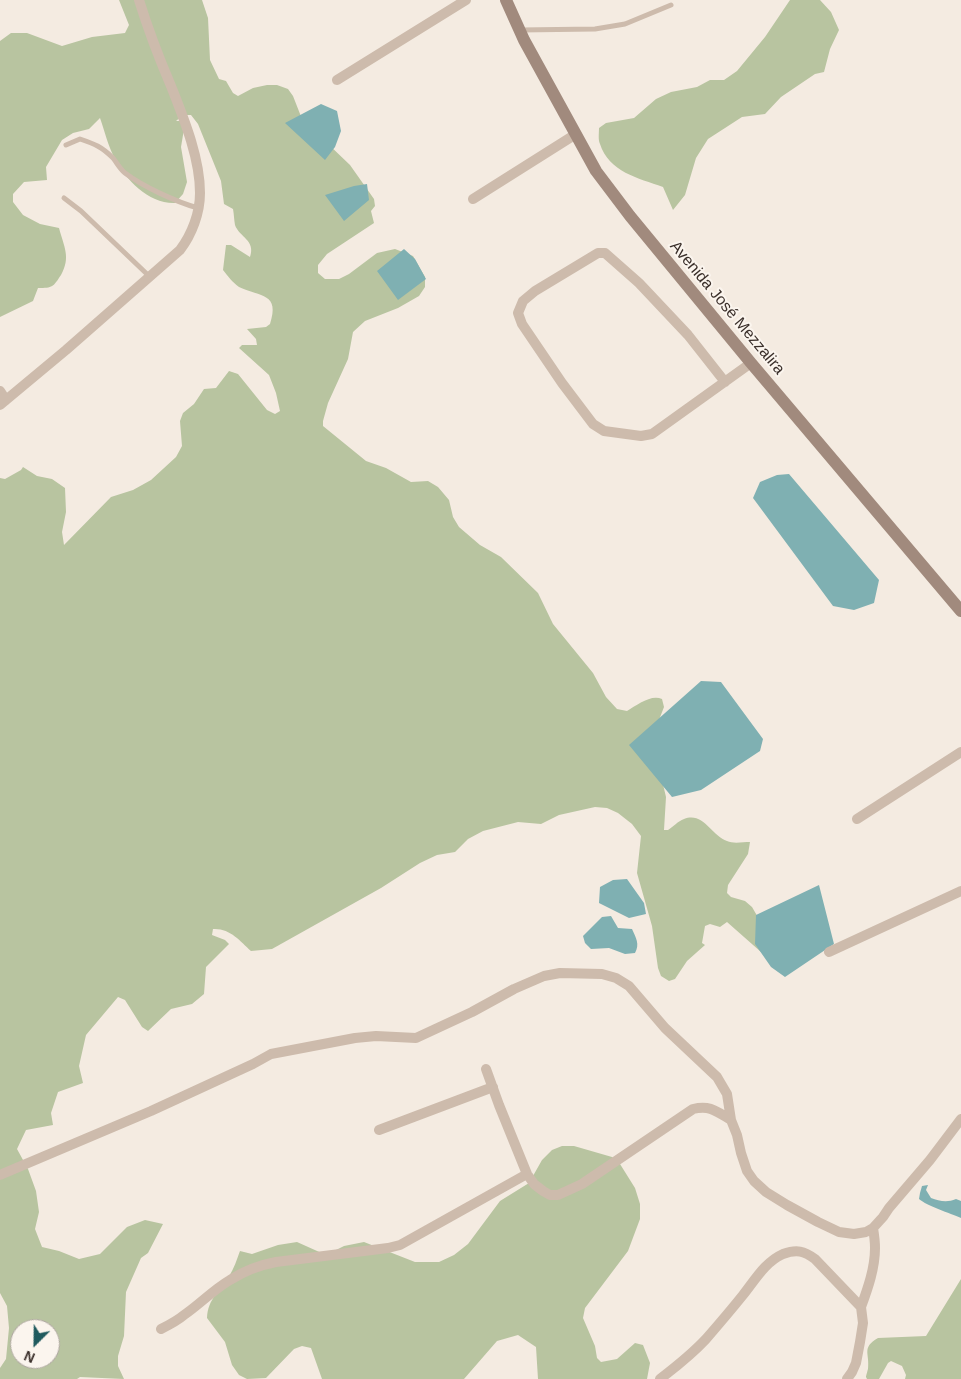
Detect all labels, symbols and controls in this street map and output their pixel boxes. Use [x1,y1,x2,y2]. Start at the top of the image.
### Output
street label: Avenida José Mezzalira [665,237,789,379]
north arrow [10,1319,60,1369]
text: N [22,1348,37,1366]

